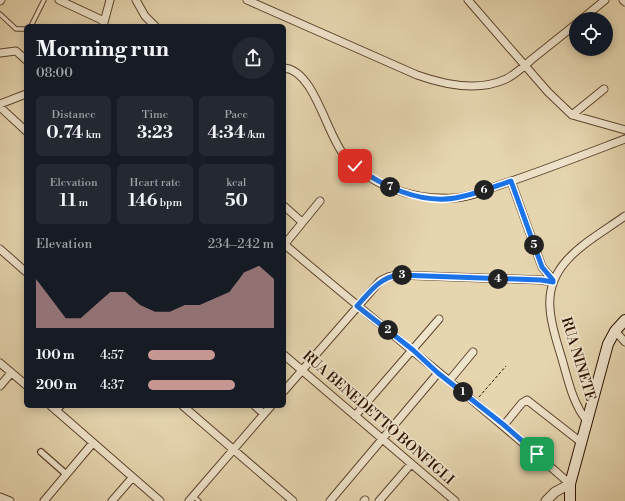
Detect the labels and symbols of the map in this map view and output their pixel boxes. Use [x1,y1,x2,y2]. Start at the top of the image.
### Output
pin [338,149,372,183]
pin: 7 [380,177,400,197]
pin: 6 [474,180,494,200]
pin: 5 [524,235,544,255]
pin: 3 [392,265,412,285]
pin: 4 [488,269,508,289]
street label: RUA NINETE [557,315,599,403]
pin: 2 [378,320,398,340]
street label: RUA BENEDETTO BONFIGLI [298,347,458,489]
pin: 1 [453,382,473,402]
pin [520,437,554,471]

